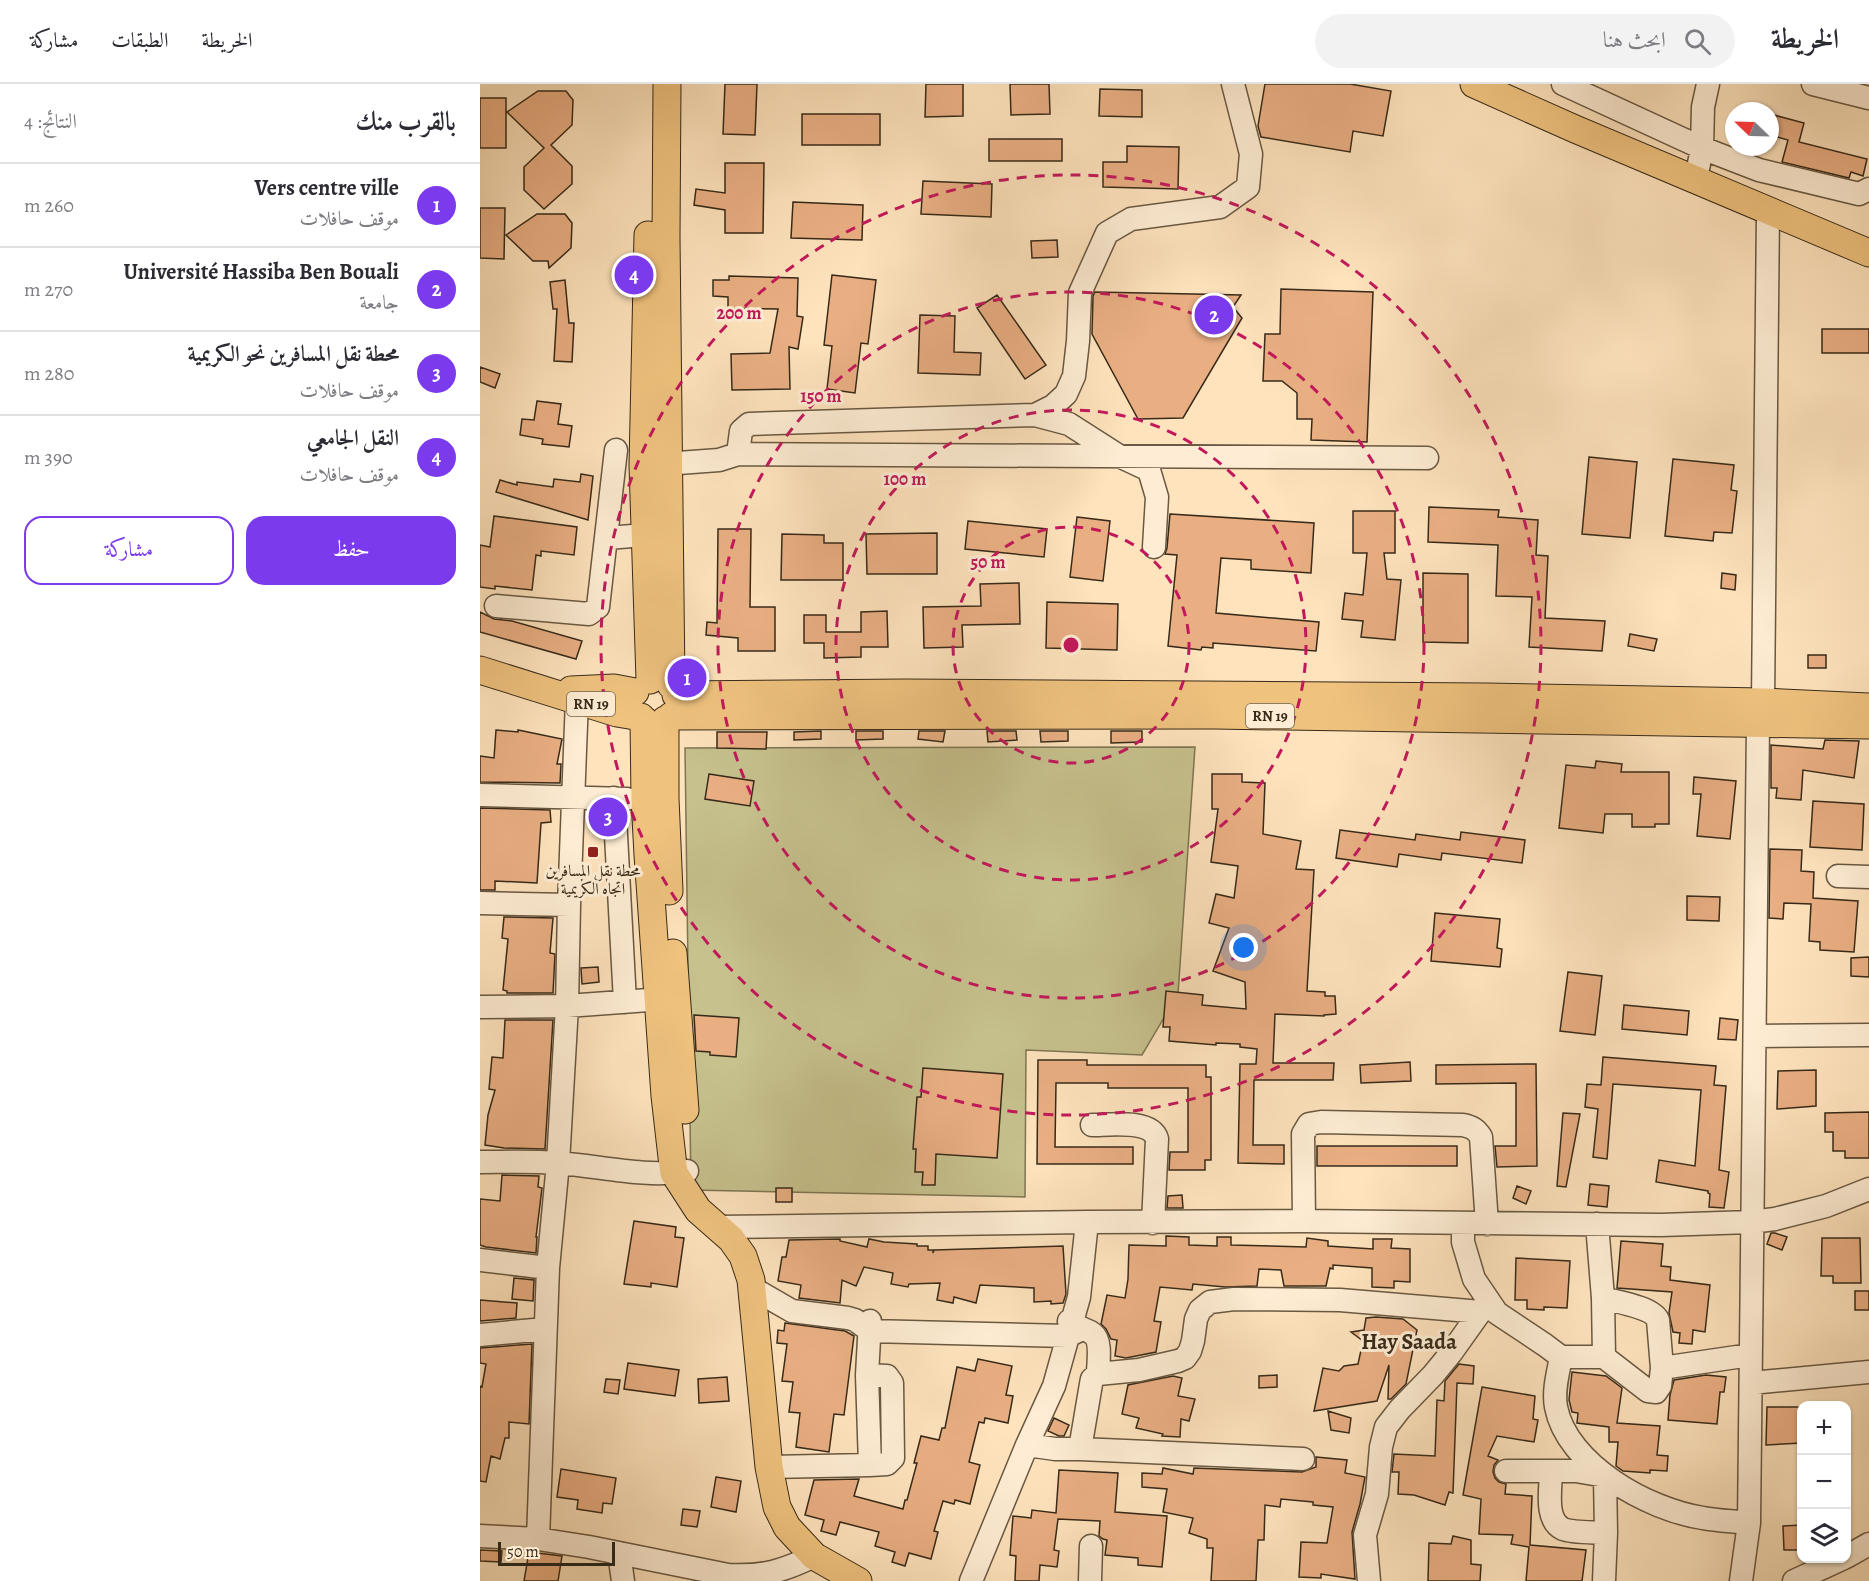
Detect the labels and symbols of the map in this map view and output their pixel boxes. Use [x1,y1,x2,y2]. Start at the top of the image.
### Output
north arrow [1725,102,1779,156]
pin: 4 [614,252,654,297]
pin: 2 [1194,292,1234,338]
text: 200 m [716,301,762,325]
text: 150 m [800,384,842,408]
text: 100 m [884,467,926,491]
text: 50 m [971,550,1005,574]
centre of rings [1061,635,1081,655]
pin: 1 [668,656,706,700]
road number: RN 19 [567,692,615,716]
road number: RN 19 [1246,704,1294,728]
pin: 3 [588,794,628,840]
marker: محطة نقل المسافرين اتجاه الكريمية [586,845,600,859]
place label: محطة نقل المسافرين اتجاه الكريمية [545,860,641,900]
your location [1229,933,1258,962]
district label: Hay Saada [1361,1327,1457,1357]
scale bar [498,1539,615,1566]

